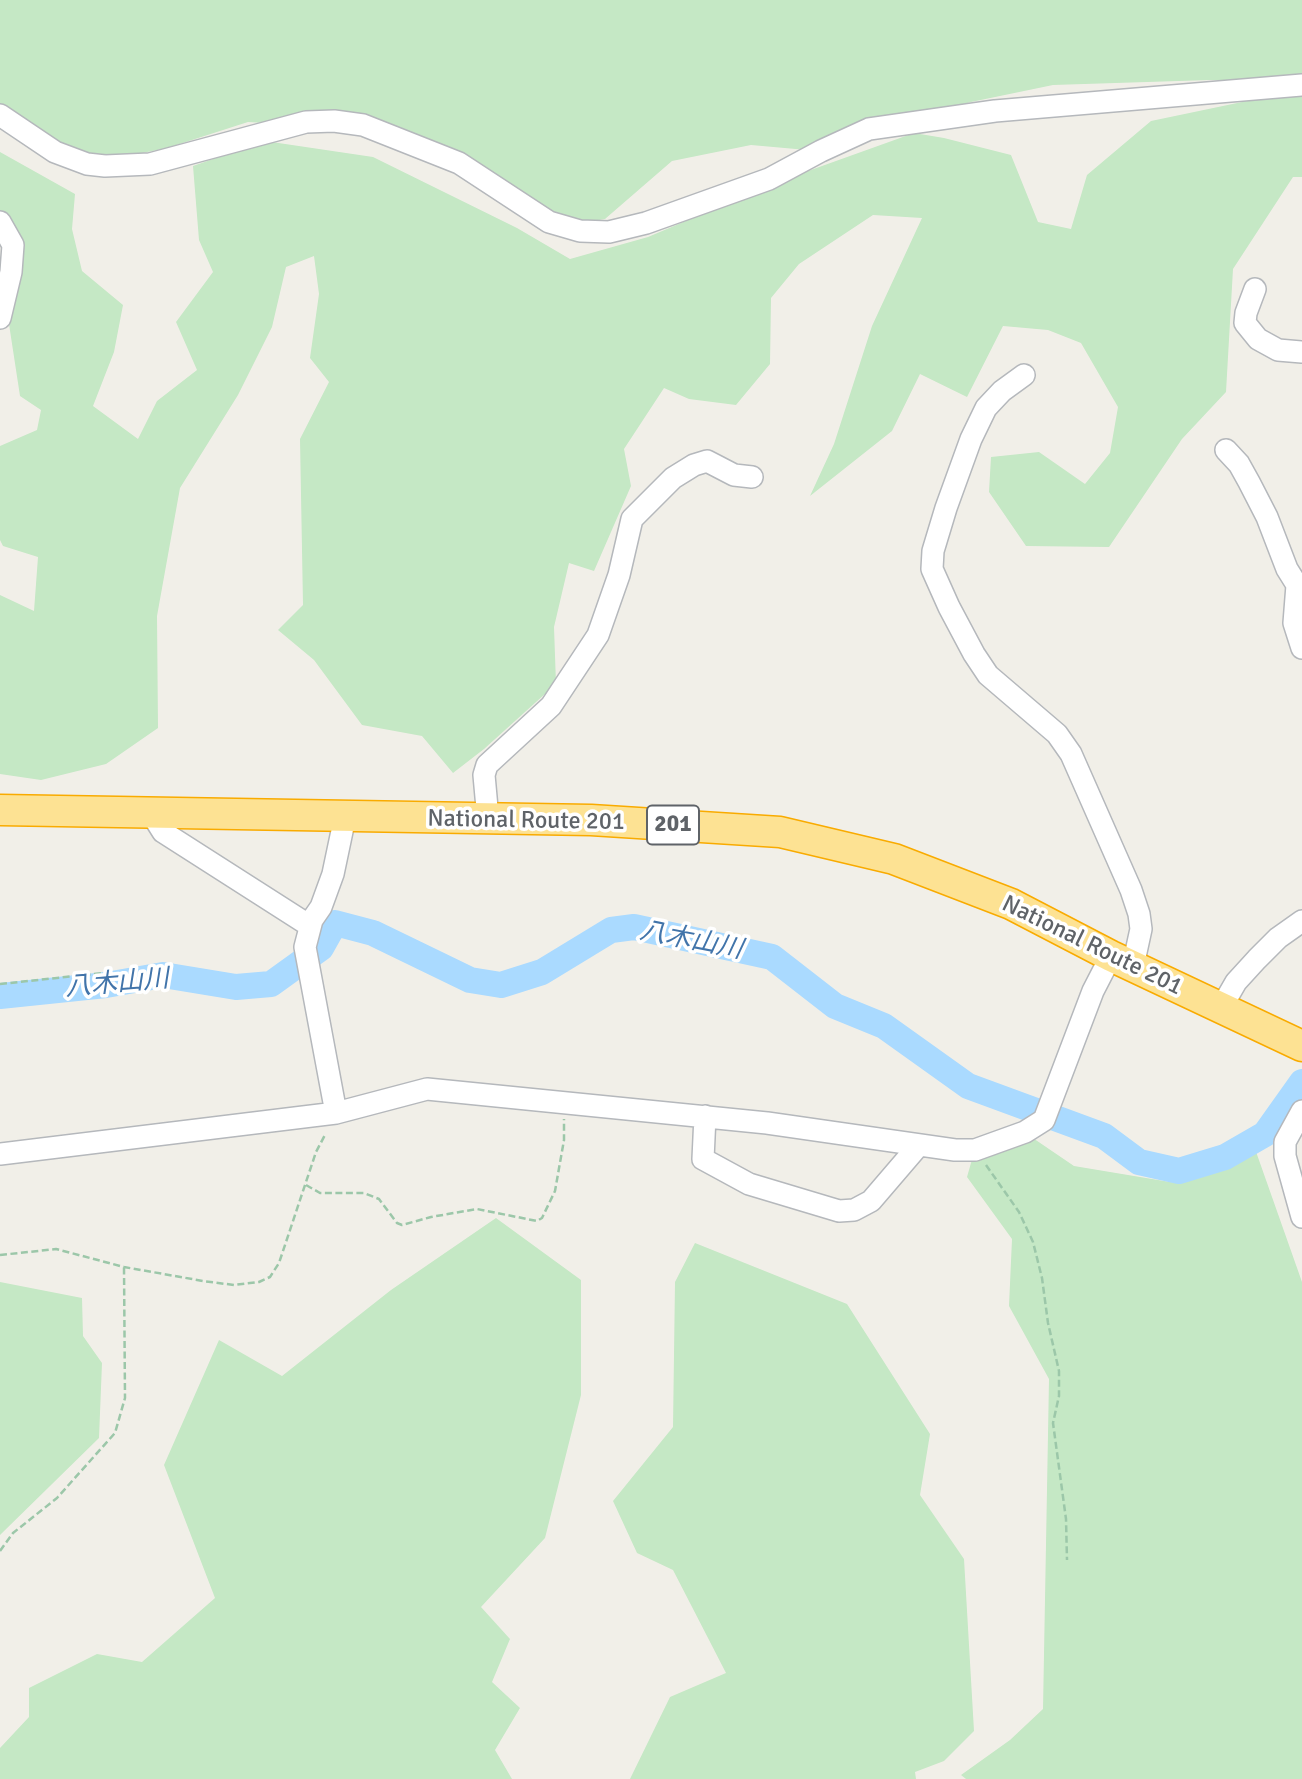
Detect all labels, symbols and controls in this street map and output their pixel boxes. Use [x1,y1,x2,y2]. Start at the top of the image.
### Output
street label: National Route 201 [427,805,625,837]
road number: 201 [647,806,699,845]
street label: National Route 201 [997,890,1187,1002]
water label: 八木山川 [637,916,745,966]
water label: 八木山川 [64,964,170,1004]

